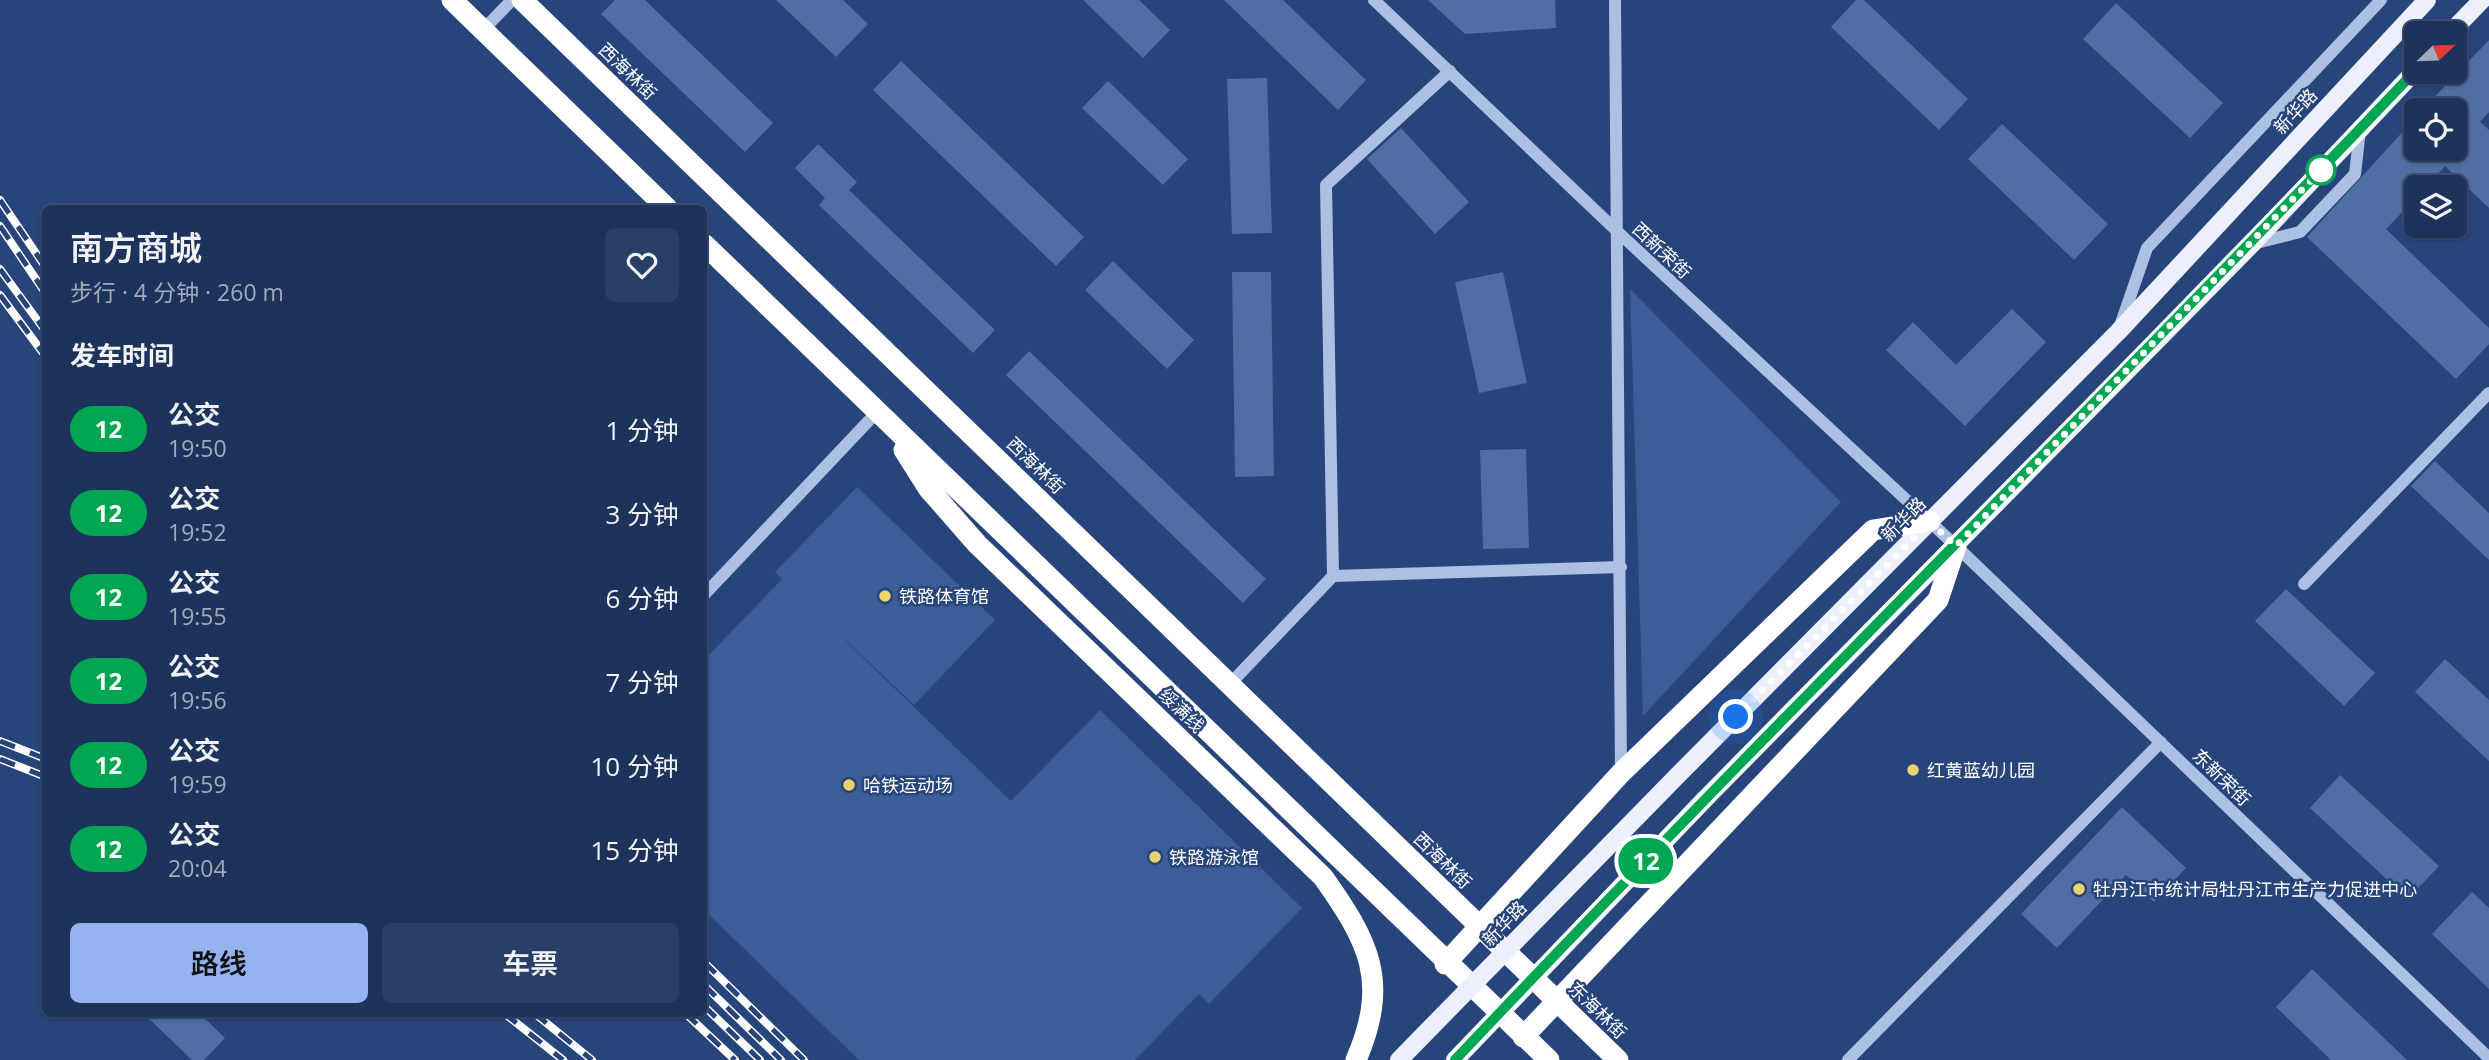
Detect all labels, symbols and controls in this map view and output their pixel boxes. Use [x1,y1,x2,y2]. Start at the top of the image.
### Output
north arrow [2404,21,2468,84]
map controls [2404,21,2467,238]
street label: 西海林街 [594,37,662,105]
street label: 新华路 [2268,83,2322,139]
button: locate [2404,98,2467,161]
unlabelled marker [2306,155,2336,185]
button: layers [2404,175,2467,238]
street label: 西新荣街 [1627,217,1697,283]
text: 南方商城 [70,225,202,270]
button: heart [605,228,679,302]
text: 步行 · 4 分钟 · 260 m [70,276,284,308]
text: 发车时间 [70,337,174,373]
text: 公交 [168,396,220,432]
text: 12 [95,412,122,445]
text: 1 分钟 [605,412,679,448]
street label: 西海林街 [1002,431,1070,499]
text: 19:50 [168,432,227,464]
text: 公交 [168,480,220,516]
street label: 新华路 [1875,491,1931,547]
text: 12 [95,496,122,529]
text: 3 分钟 [605,496,679,532]
text: 19:52 [168,516,227,548]
text: 公交 [168,564,220,600]
text: 12 [95,580,122,613]
text: 6 分钟 [605,580,679,616]
place label: 铁路体育馆 [899,584,989,608]
marker: 铁路体育馆 [877,588,893,604]
text: 19:55 [168,600,227,632]
text: 公交 [168,648,220,684]
text: 12 [95,664,122,697]
text: 7 分钟 [605,664,679,700]
street label: 绥满线 [1154,683,1210,737]
text: 19:56 [168,684,227,716]
your location [1718,699,1753,734]
text: 公交 [168,732,220,768]
street label: 东新荣街 [2188,743,2256,811]
text: 12 [95,748,122,781]
text: 10 分钟 [591,748,679,784]
place label: 红黄蓝幼儿园 [1927,758,2035,782]
marker: 红黄蓝幼儿园 [1905,762,1921,778]
text: 19:59 [168,768,227,800]
place label: 哈铁运动场 [863,773,953,797]
marker: 哈铁运动场 [841,777,857,793]
text: 公交 [168,816,220,852]
street label: 西海林街 [1409,826,1477,894]
text: 12 [95,832,122,865]
text: 15 分钟 [591,832,679,868]
line badge: 12 [1614,838,1678,884]
text: 12 [1632,844,1660,877]
place label: 铁路游泳馆 [1169,845,1259,869]
marker: 铁路游泳馆 [1147,849,1163,865]
text: 20:04 [168,852,227,884]
place label: 牡丹江市统计局牡丹江市生产力促进中心 [2093,877,2417,901]
marker: 牡丹江市统计局牡丹江市生产力促进中心 [2071,881,2087,897]
street label: 新华路 [1477,895,1531,951]
button: 路线 [70,923,368,1003]
button: 车票 [382,923,679,1003]
street label: 东海林街 [1564,976,1632,1044]

